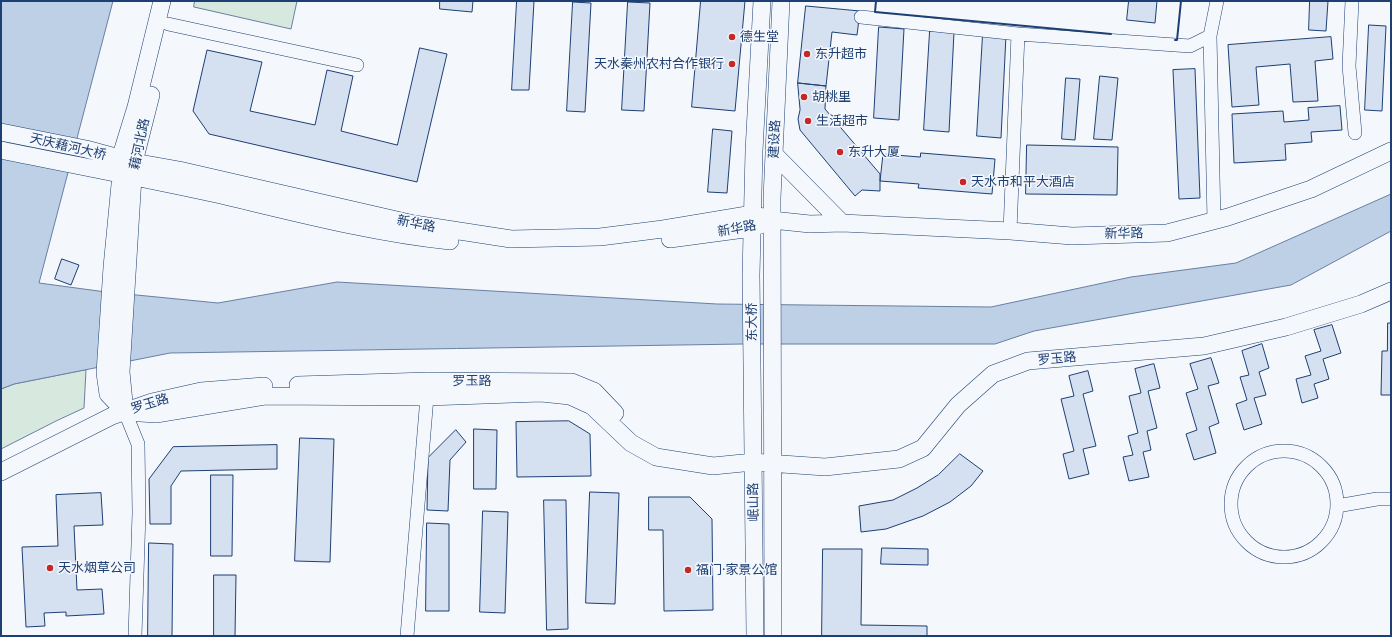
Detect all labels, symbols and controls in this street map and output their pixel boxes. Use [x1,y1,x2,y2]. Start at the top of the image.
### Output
place label: 德生堂 [740,29,779,45]
marker: 德生堂 [727,32,737,42]
place label: 东升超市 [815,46,867,62]
marker: 东升超市 [802,49,812,59]
place label: 天水秦州农村合作银行 [594,56,724,72]
marker: 天水秦州农村合作银行 [727,59,737,69]
place label: 胡桃里 [812,89,851,105]
marker: 胡桃里 [799,92,809,102]
place label: 生活超市 [816,113,868,129]
marker: 生活超市 [803,116,813,126]
street label: 藉河北路 [127,117,153,171]
street label: 建设路 [766,119,784,159]
street label: 天庆藉河大桥 [28,131,108,163]
place label: 东升大厦 [848,144,900,160]
marker: 东升大厦 [835,147,845,157]
place label: 天水市和平大酒店 [971,174,1075,190]
marker: 天水市和平大酒店 [958,177,968,187]
street label: 新华路 [395,213,437,235]
street label: 新华路 [716,218,758,240]
street label: 新华路 [1104,226,1144,242]
street label: 东大桥 [744,303,760,341]
street label: 罗玉路 [1037,350,1077,368]
street label: 罗玉路 [453,373,491,389]
street label: 罗玉路 [129,391,171,417]
street label: 岷山路 [746,482,762,522]
place label: 天水烟草公司 [58,560,136,576]
place label: 福门·家景公馆 [696,562,777,578]
marker: 天水烟草公司 [45,563,55,573]
marker: 福门·家景公馆 [683,565,693,575]

